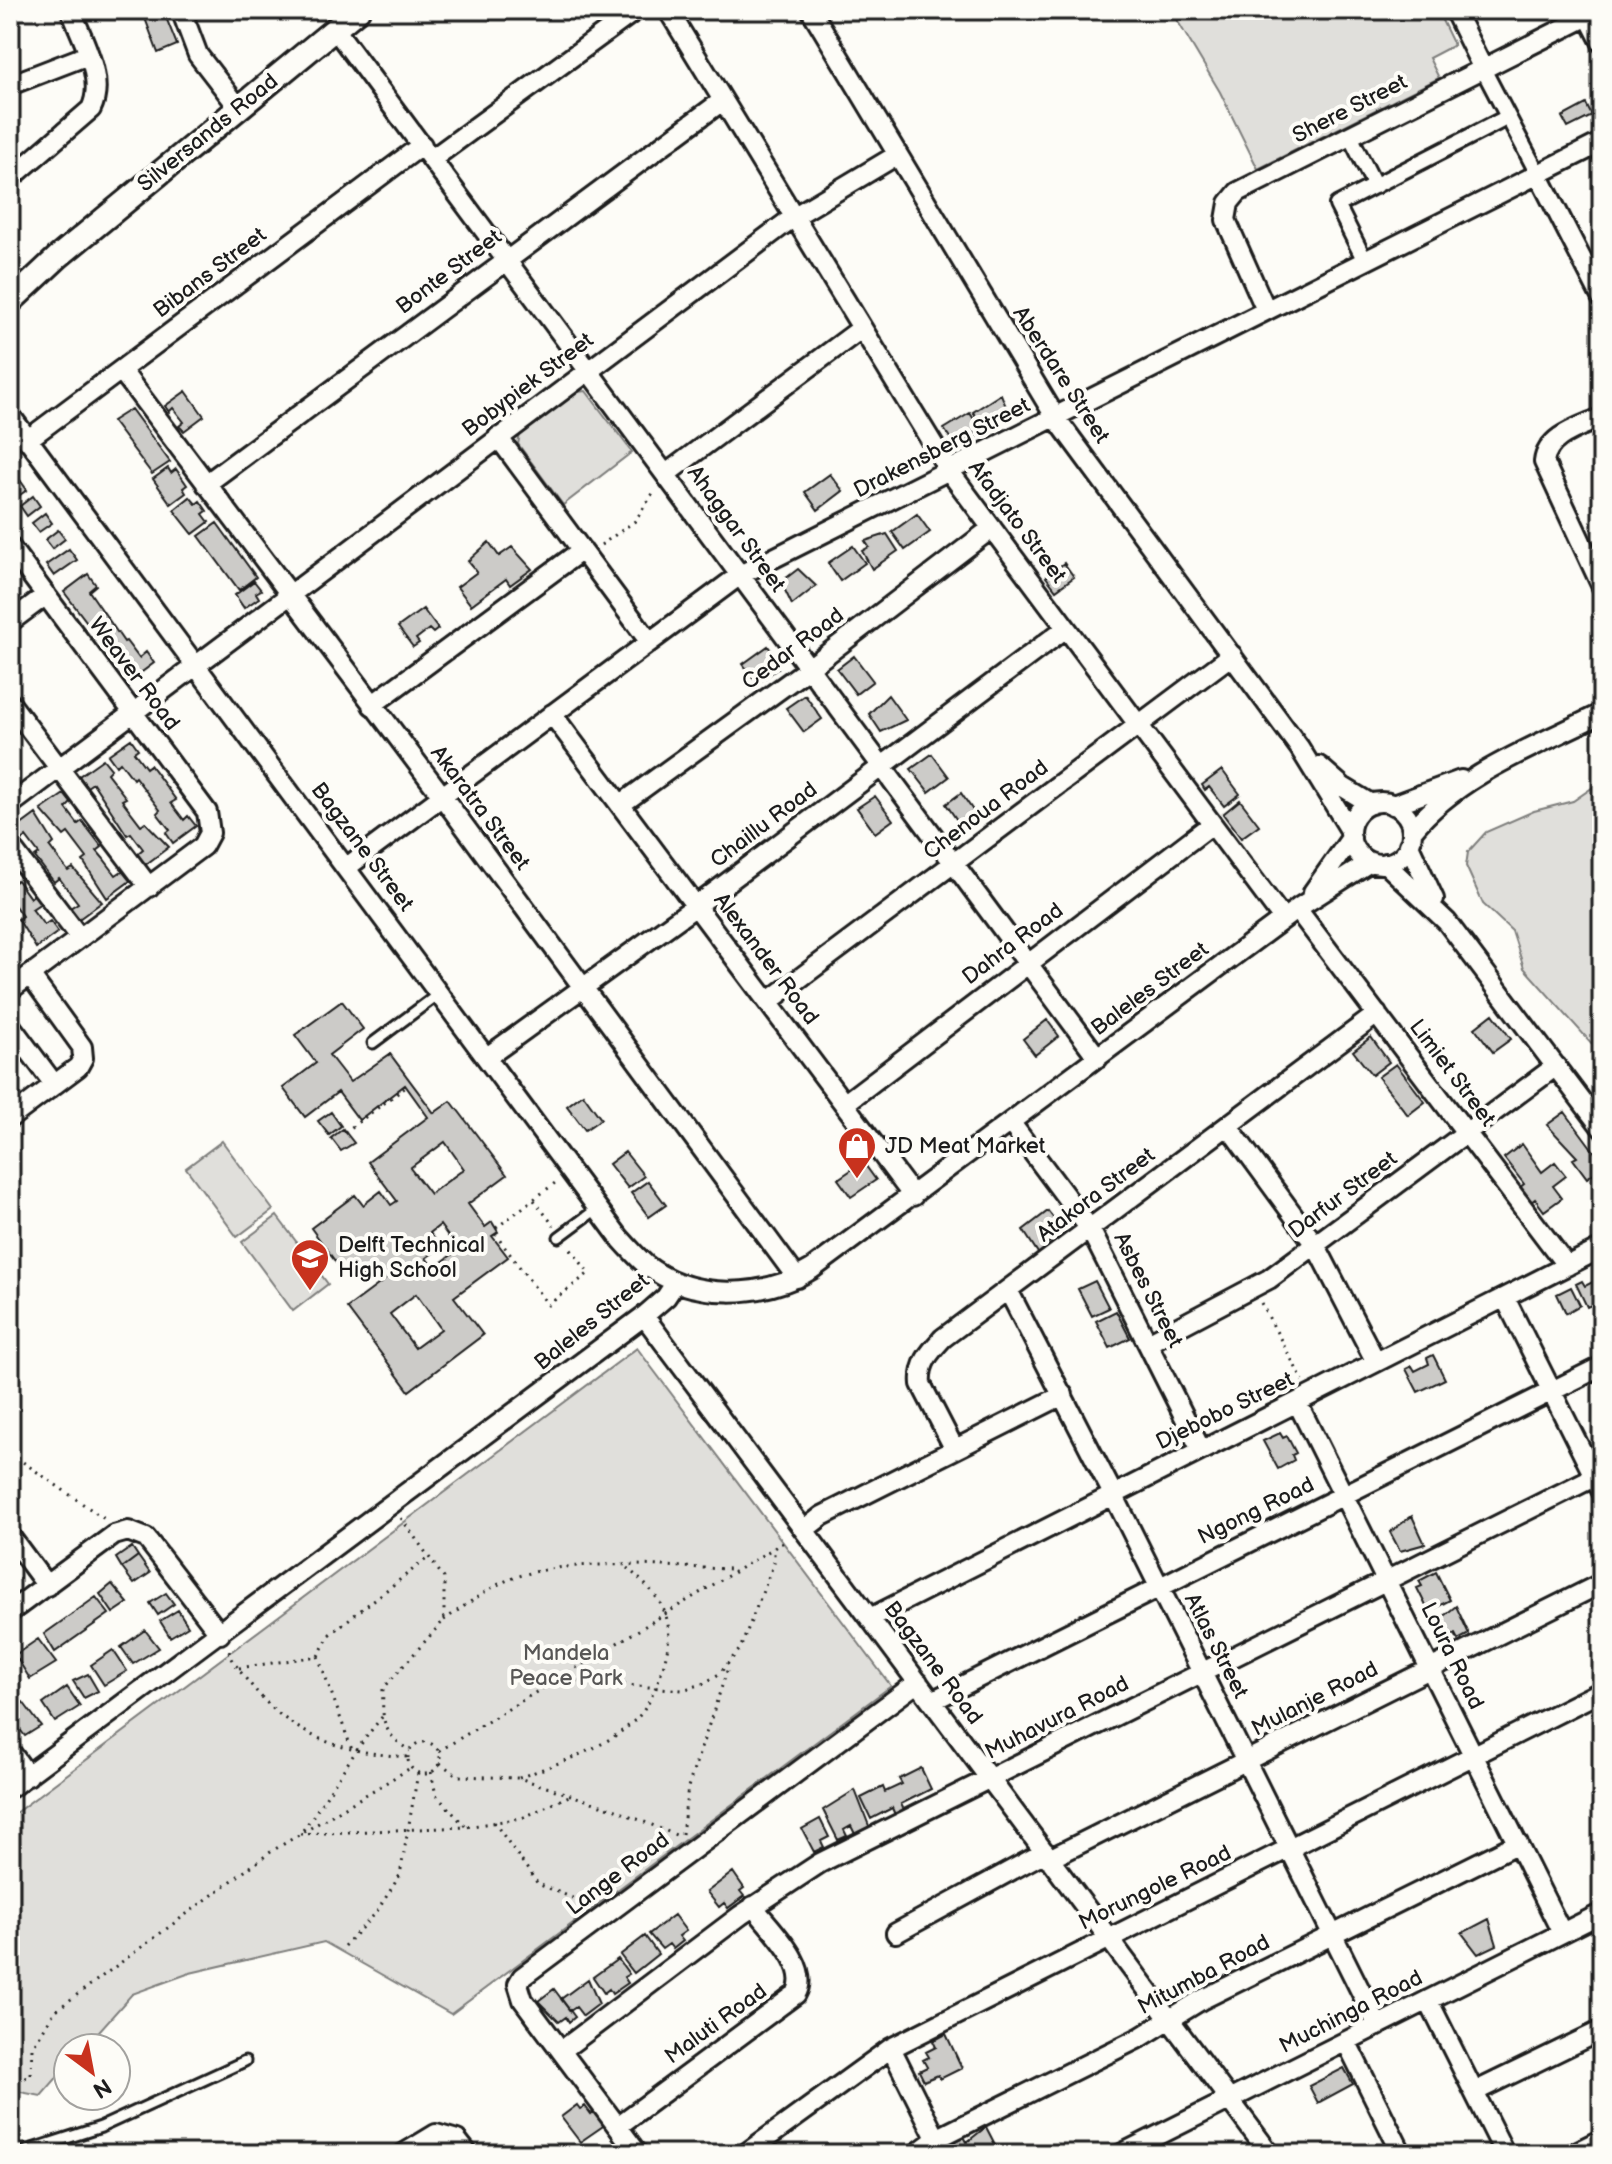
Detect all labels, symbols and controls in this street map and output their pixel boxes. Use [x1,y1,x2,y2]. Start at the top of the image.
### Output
street label: Silversands Road [132,68,284,198]
street label: Shere Street [1288,68,1412,149]
street label: Bibans Street [148,222,272,324]
street label: Bonte Street [391,223,507,320]
street label: Aberdare Street [1007,301,1115,449]
street label: Bobypiek Street [457,327,599,443]
street label: Drakensberg Street [849,392,1035,504]
street label: Afadjato Street [962,455,1072,589]
street label: Ahaggar Street [681,460,791,598]
street label: Cedar Road [737,602,849,696]
street label: Weaver Road [83,612,185,736]
street label: Akaratra Street [424,740,536,876]
street label: Chenoua Road [918,754,1054,866]
street label: Chaillu Road [705,776,823,874]
street label: Bagzane Street [305,777,419,917]
street label: Alexander Road [708,888,824,1030]
street label: Dahra Road [957,897,1069,991]
street label: Baleles Street [1086,936,1214,1042]
street label: Limiet Street [1403,1014,1501,1132]
shop icon: JD Meat Market [836,1125,878,1180]
place label: JD Meat Market [885,1133,1046,1160]
street label: Atakora Street [1032,1142,1161,1248]
street label: Darfur Street [1284,1145,1403,1244]
street label: Asbes Street [1107,1228,1189,1352]
place label: Delft Technical High School [338,1232,485,1284]
school or university icon: Delft Technical High School [289,1237,331,1292]
street label: Baleles Street [529,1267,655,1377]
street label: Djebobo Street [1152,1366,1299,1456]
street label: Ngong Road [1193,1471,1319,1551]
street label: Atlas Street [1178,1589,1254,1703]
street label: Bagzane Road [878,1596,988,1730]
street label: Loura Road [1415,1598,1489,1714]
park label: Mandela Peace Park [509,1640,623,1692]
street label: Mulanje Road [1247,1656,1383,1742]
street label: Muhavura Road [981,1670,1133,1766]
street label: Lange Road [561,1827,675,1921]
street label: Morungole Road [1074,1839,1236,1937]
street label: Mitumba Road [1133,1929,1275,2021]
street label: Muchinga Road [1275,1964,1427,2060]
street label: Maluti Road [660,1978,772,2070]
north arrow [52,2032,132,2112]
text: N [88,2072,116,2104]

